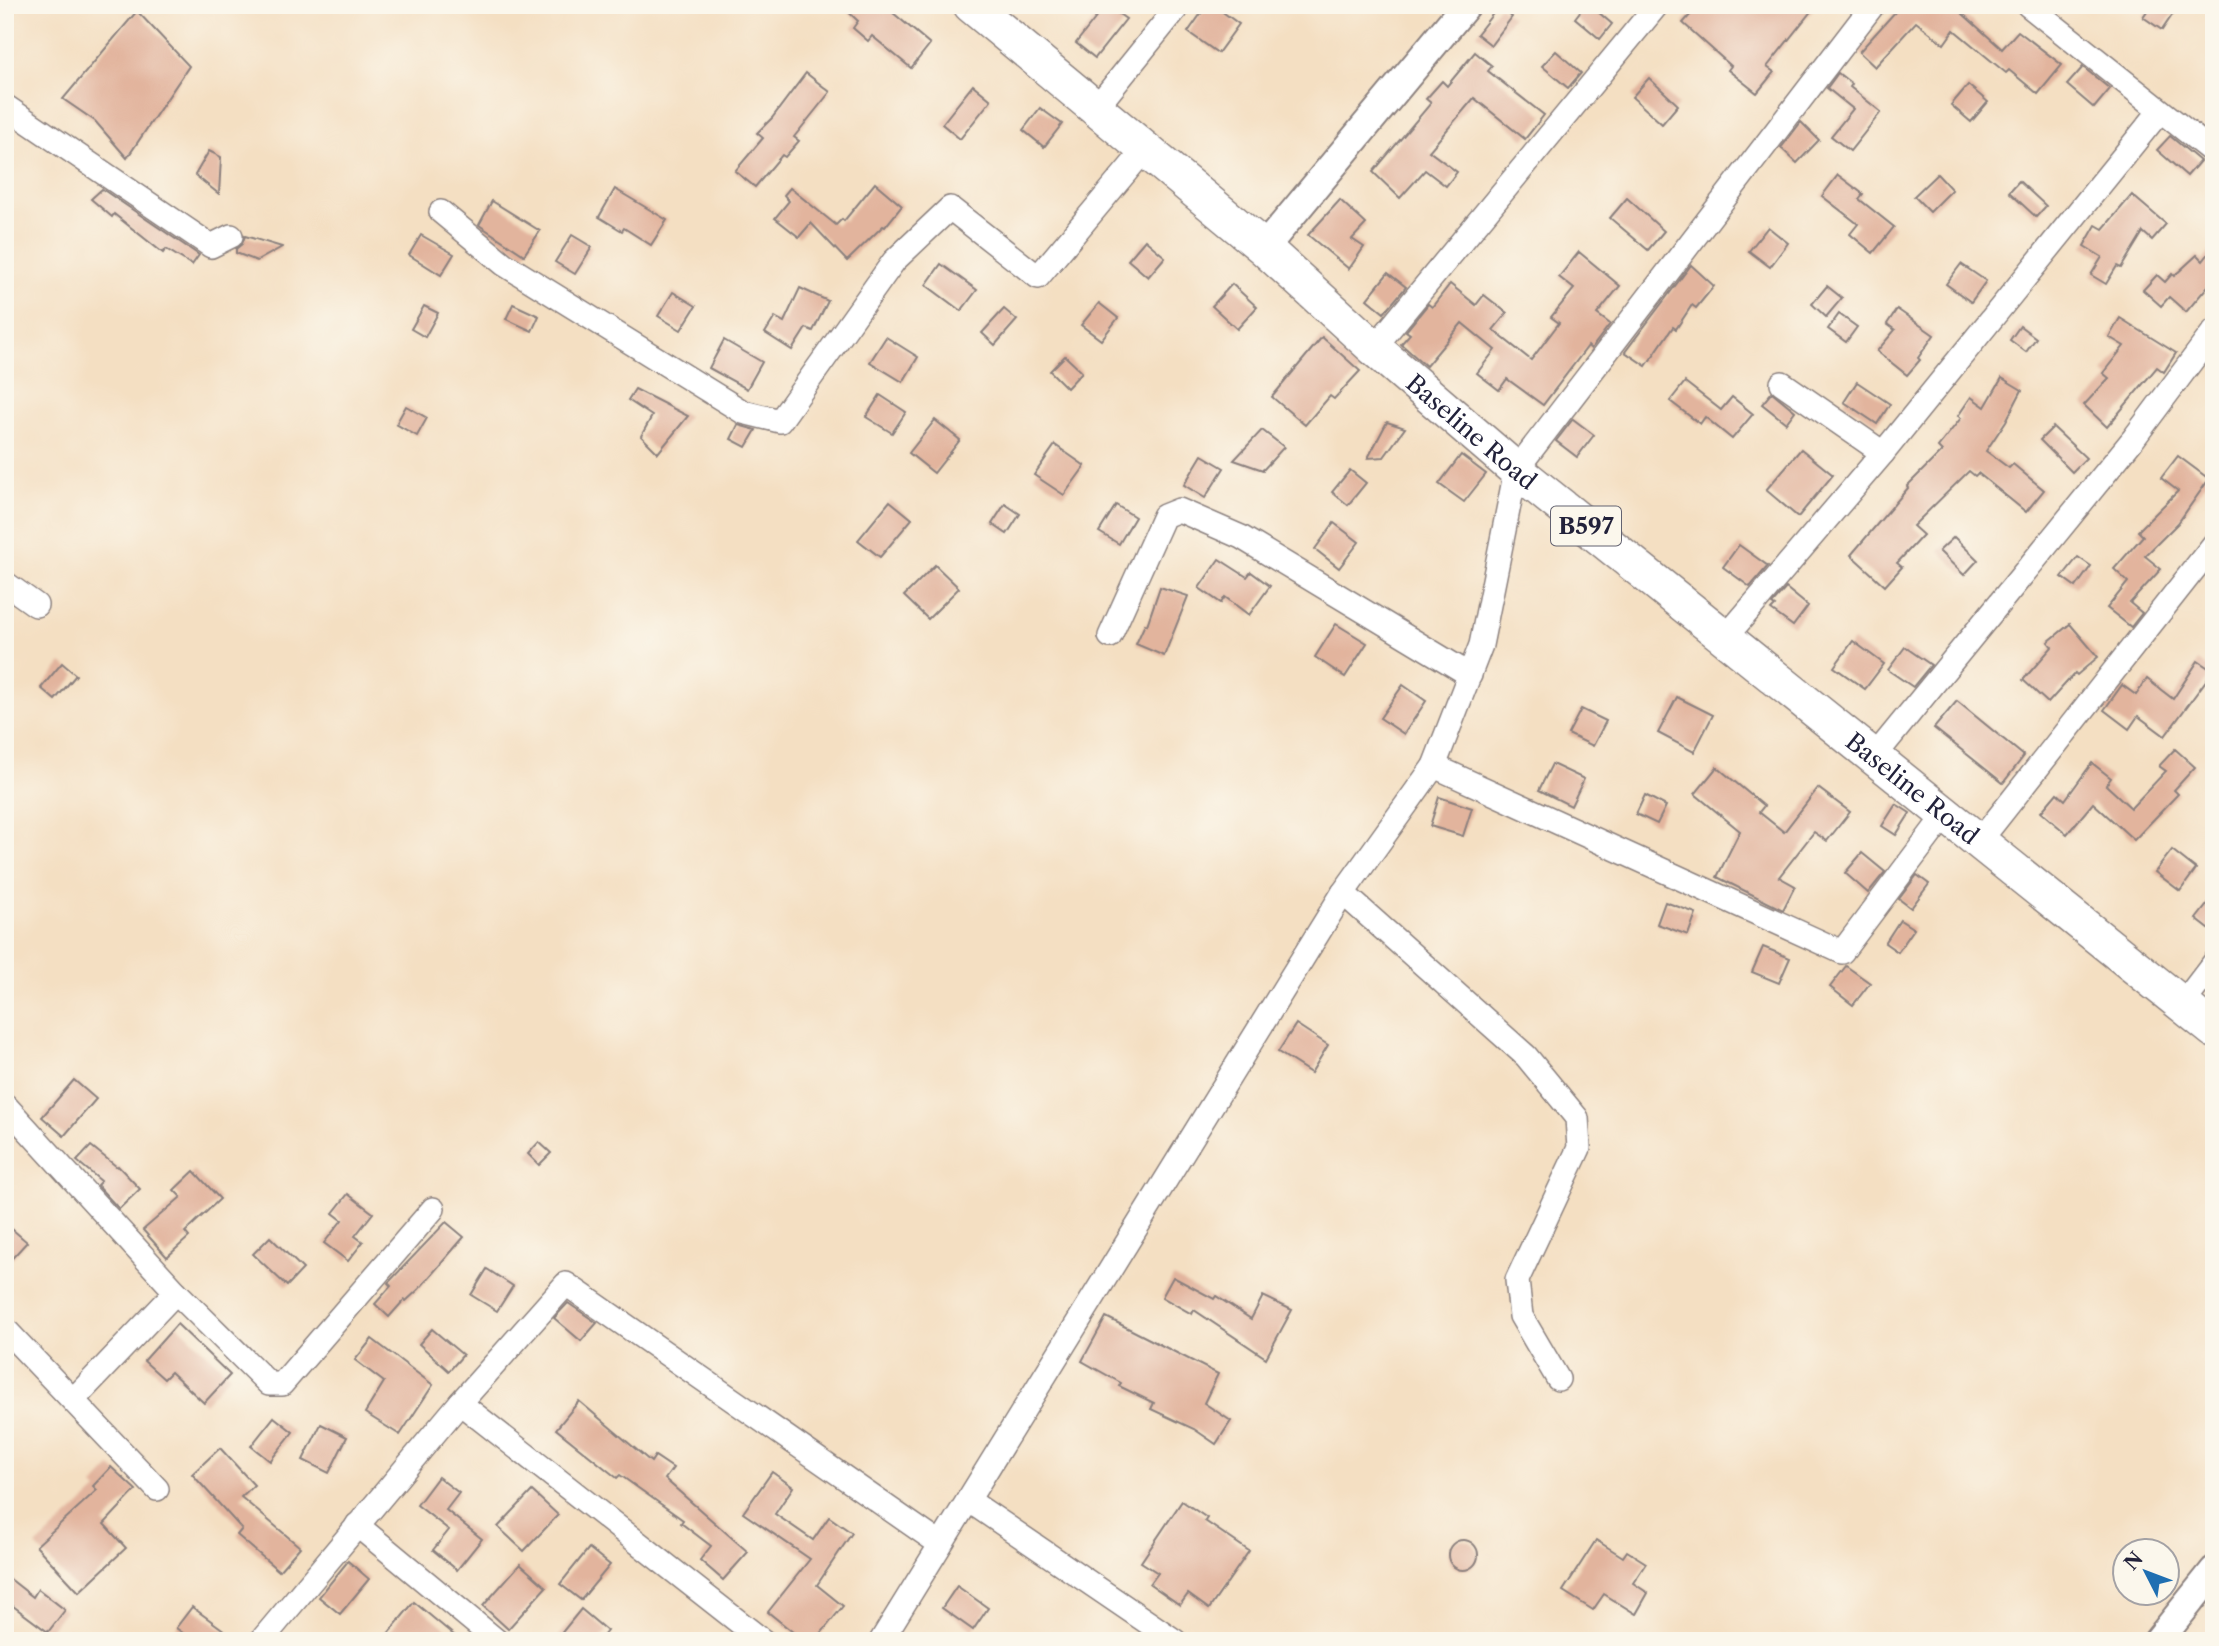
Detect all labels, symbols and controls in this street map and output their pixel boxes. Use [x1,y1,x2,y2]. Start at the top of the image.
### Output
street label: Baseline Road [1401,368,1543,496]
road number: B597 [1551,506,1621,546]
street label: Baseline Road [1840,726,1985,850]
north arrow [2110,1538,2180,1608]
text: N [2120,1547,2148,1575]

